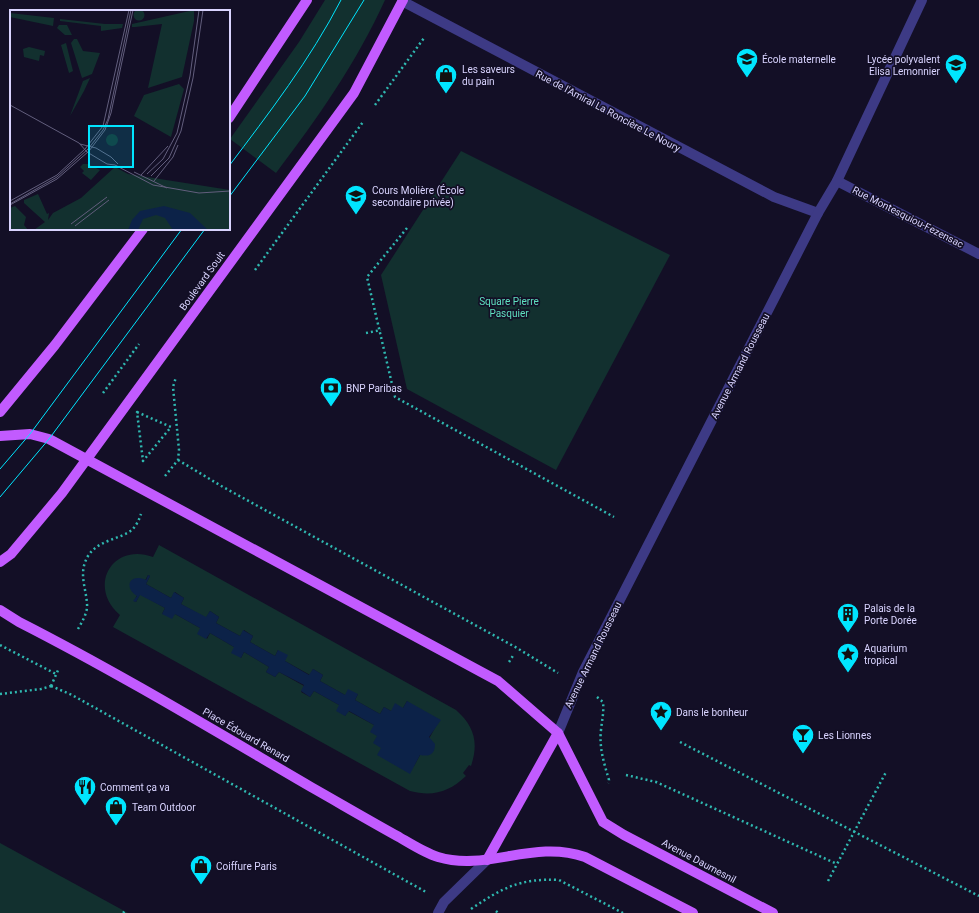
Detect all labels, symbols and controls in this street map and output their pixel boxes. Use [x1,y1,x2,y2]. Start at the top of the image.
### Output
inset map [10,10,230,230]
school or university icon: École maternelle [734,46,760,79]
school or university icon: Lycée polyvalent Elisa Lemonnier [943,52,969,85]
place label: École maternelle [762,53,836,65]
place label: Lycée polyvalent Elisa Lemonnier [867,54,941,77]
shop icon: Les saveurs du pain [433,62,459,95]
place label: Les saveurs du pain [462,64,515,87]
street label: Rue de l'Amiral La Roncière Le Noury [534,68,682,154]
school or university icon: Cours Molière (École secondaire privée) [343,183,369,216]
place label: Cours Molière (École secondaire privée) [372,184,464,209]
street label: Rue Montesquiou-Fezensac [851,184,965,250]
street label: Boulevard Soult [177,250,227,312]
park label: Square Pierre Pasquier [479,296,539,319]
street label: Avenue Armand Rousseau [709,311,771,421]
bank icon: BNP Paribas [318,375,344,408]
place label: BNP Paribas [346,383,402,394]
street label: Avenue Armand Rousseau [562,600,624,710]
building icon: Palais de la Porte Dorée [835,601,861,634]
place label: Palais de la Porte Dorée [864,603,917,626]
place icon: Aquarium tropical [835,641,861,674]
place label: Aquarium tropical [864,643,907,666]
place icon: Dans le bonheur [648,699,674,732]
street label: Place Édouard Renard [201,705,292,764]
place label: Dans le bonheur [676,707,749,718]
bar icon: Les Lionnes [790,722,816,755]
place label: Les Lionnes [818,730,871,741]
restaurant icon: Comment ça va [72,774,98,807]
place label: Comment ça va [100,782,170,793]
shop icon: Team Outdoor [103,794,129,827]
place label: Team Outdoor [132,802,196,813]
street label: Avenue Daumesnil [660,837,738,885]
shop icon: Coiffure Paris [188,853,214,886]
place label: Coiffure Paris [216,861,277,872]

